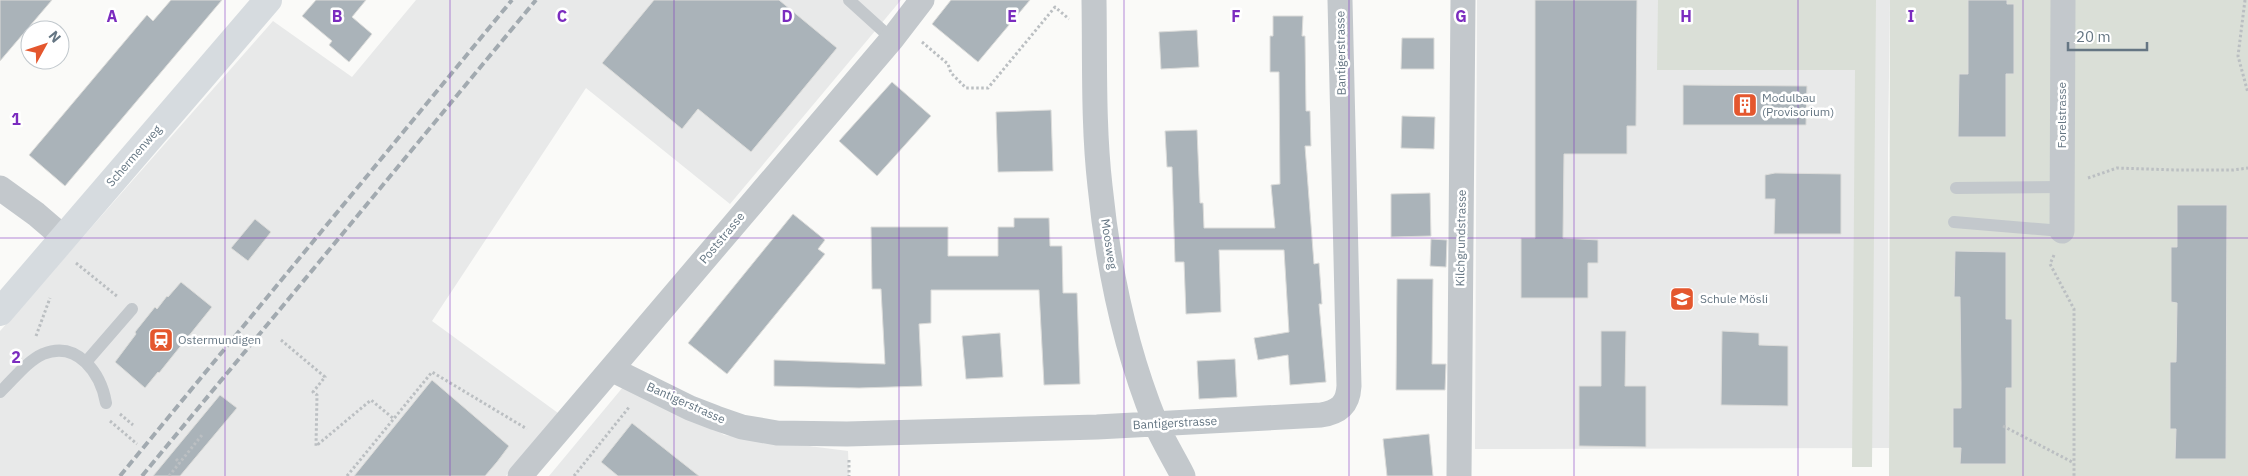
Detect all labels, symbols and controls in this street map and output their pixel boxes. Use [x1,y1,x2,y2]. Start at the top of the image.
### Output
text: A [107,6,118,26]
text: B [332,6,343,26]
text: C [557,6,567,26]
text: D [781,6,793,26]
text: E [1007,6,1017,26]
text: F [1231,6,1241,26]
text: G [1455,6,1467,26]
text: H [1680,6,1692,26]
text: I [1908,6,1915,26]
street label: Bantigerstrasse [1332,10,1349,95]
north arrow [20,20,70,70]
scale bar [2068,20,2147,52]
text: N [45,27,65,46]
text: 20 m [2076,27,2111,46]
street label: Forelstrasse [2054,81,2069,148]
place label: Modulbau (Provisorium) [1762,90,1834,119]
building icon: Modulbau (Provisorium) [1732,92,1758,118]
text: 1 [11,109,21,129]
street label: Schermenweg [103,121,165,190]
street label: Kilchgrundstrasse [1452,189,1469,287]
street label: Poststrasse [696,209,748,267]
street label: Moosweg [1098,218,1121,271]
school or university icon: Schule Mösli [1669,286,1695,312]
place label: Schule Mösli [1700,291,1768,306]
station icon: Ostermundigen [148,327,174,353]
place label: Ostermundigen [178,332,261,347]
text: 2 [11,347,21,367]
street label: Bantigerstrasse [645,379,728,427]
street label: Bantigerstrasse [1132,413,1218,432]

